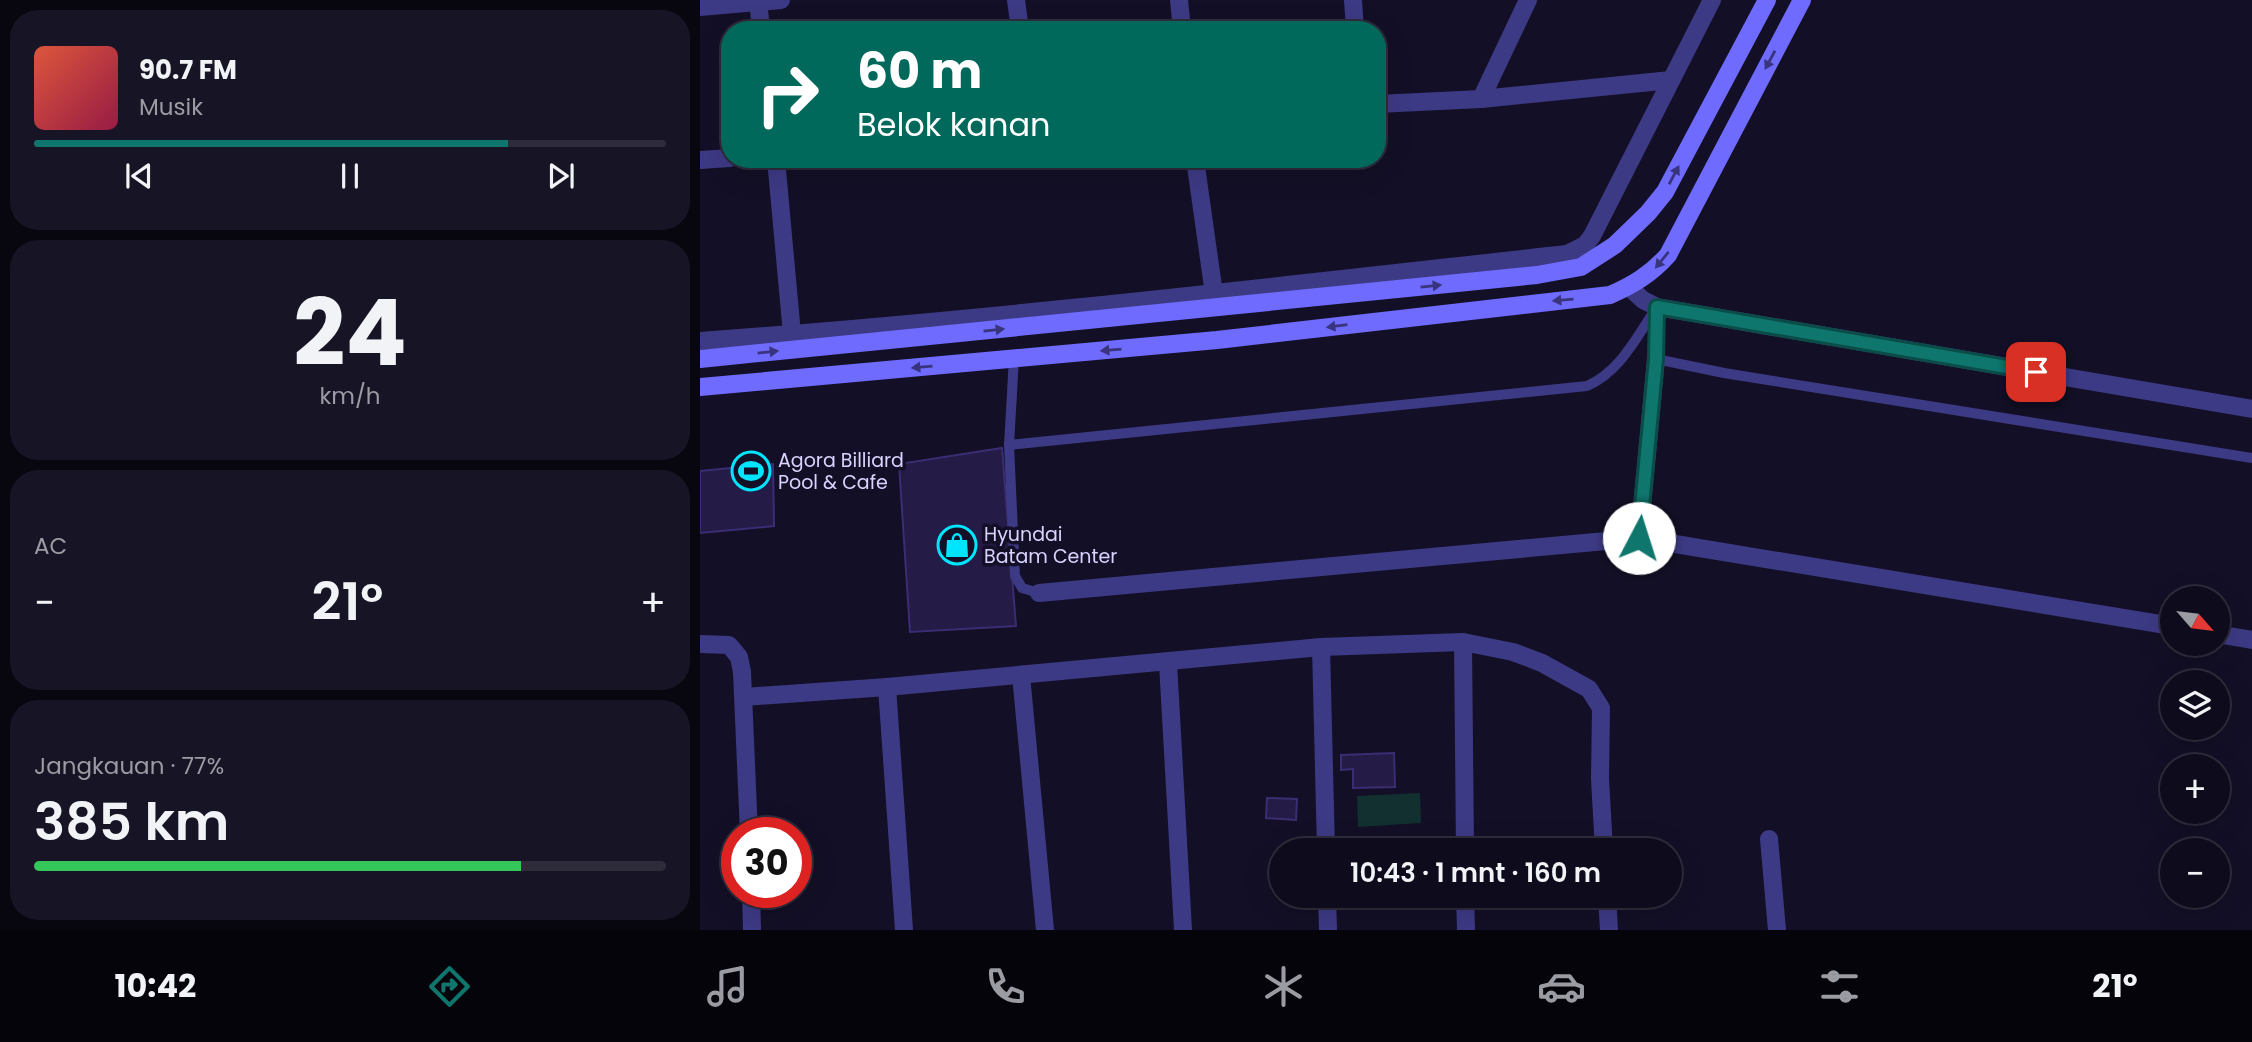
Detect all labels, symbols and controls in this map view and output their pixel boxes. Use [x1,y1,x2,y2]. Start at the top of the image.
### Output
text: 60 m [857,37,982,105]
icon: right [742,49,833,140]
one-way arrow [1764,51,1776,70]
text: 90.7 FM [139,52,237,88]
text: Musik [139,91,203,123]
text: Belok kanan [857,102,1051,147]
icon: previous [120,157,158,195]
icon: pause [331,157,369,195]
icon: next [542,157,580,195]
one-way arrow [1668,165,1679,185]
one-way arrow [1655,251,1670,269]
text: 24 [293,269,407,397]
one-way arrow [1420,280,1442,291]
one-way arrow [1552,295,1574,306]
one-way arrow [1326,321,1348,332]
one-way arrow [984,324,1006,335]
pin [2006,342,2066,402]
one-way arrow [1099,345,1121,356]
one-way arrow [757,346,779,357]
icon: arrive [2017,353,2055,391]
one-way arrow [910,362,932,373]
text: km/h [319,380,381,412]
place label: Agora Billiard Pool & Cafe [778,447,904,496]
sports icon: Agora Billiard Pool & Cafe [730,450,772,492]
position arrow [1602,501,1676,575]
place label: Hyundai Batam Center [984,521,1117,570]
shop icon: Hyundai Batam Center [936,524,978,566]
text: AC [34,530,67,562]
text: 21° [312,565,383,638]
text: − [34,576,55,629]
text: + [640,576,666,629]
north arrow [2160,586,2230,656]
map controls [2160,586,2230,908]
button: layers [2160,670,2230,740]
text: Jangkauan · 77% [34,750,224,782]
button: + [2160,754,2230,824]
text: 385 km [34,785,229,858]
speed limit sign: 30 [721,817,812,908]
button: − [2160,838,2230,908]
text: 10:43 · 1 mnt · 160 m [1350,855,1601,891]
icon: directions [425,962,474,1011]
icon: music [703,962,752,1011]
icon: phone [981,962,1030,1011]
icon: climate [1259,962,1308,1011]
icon: car [1537,962,1586,1011]
icon: filters [1815,962,1864,1011]
text: 10:42 [114,963,196,1008]
text: 21° [2092,963,2137,1008]

